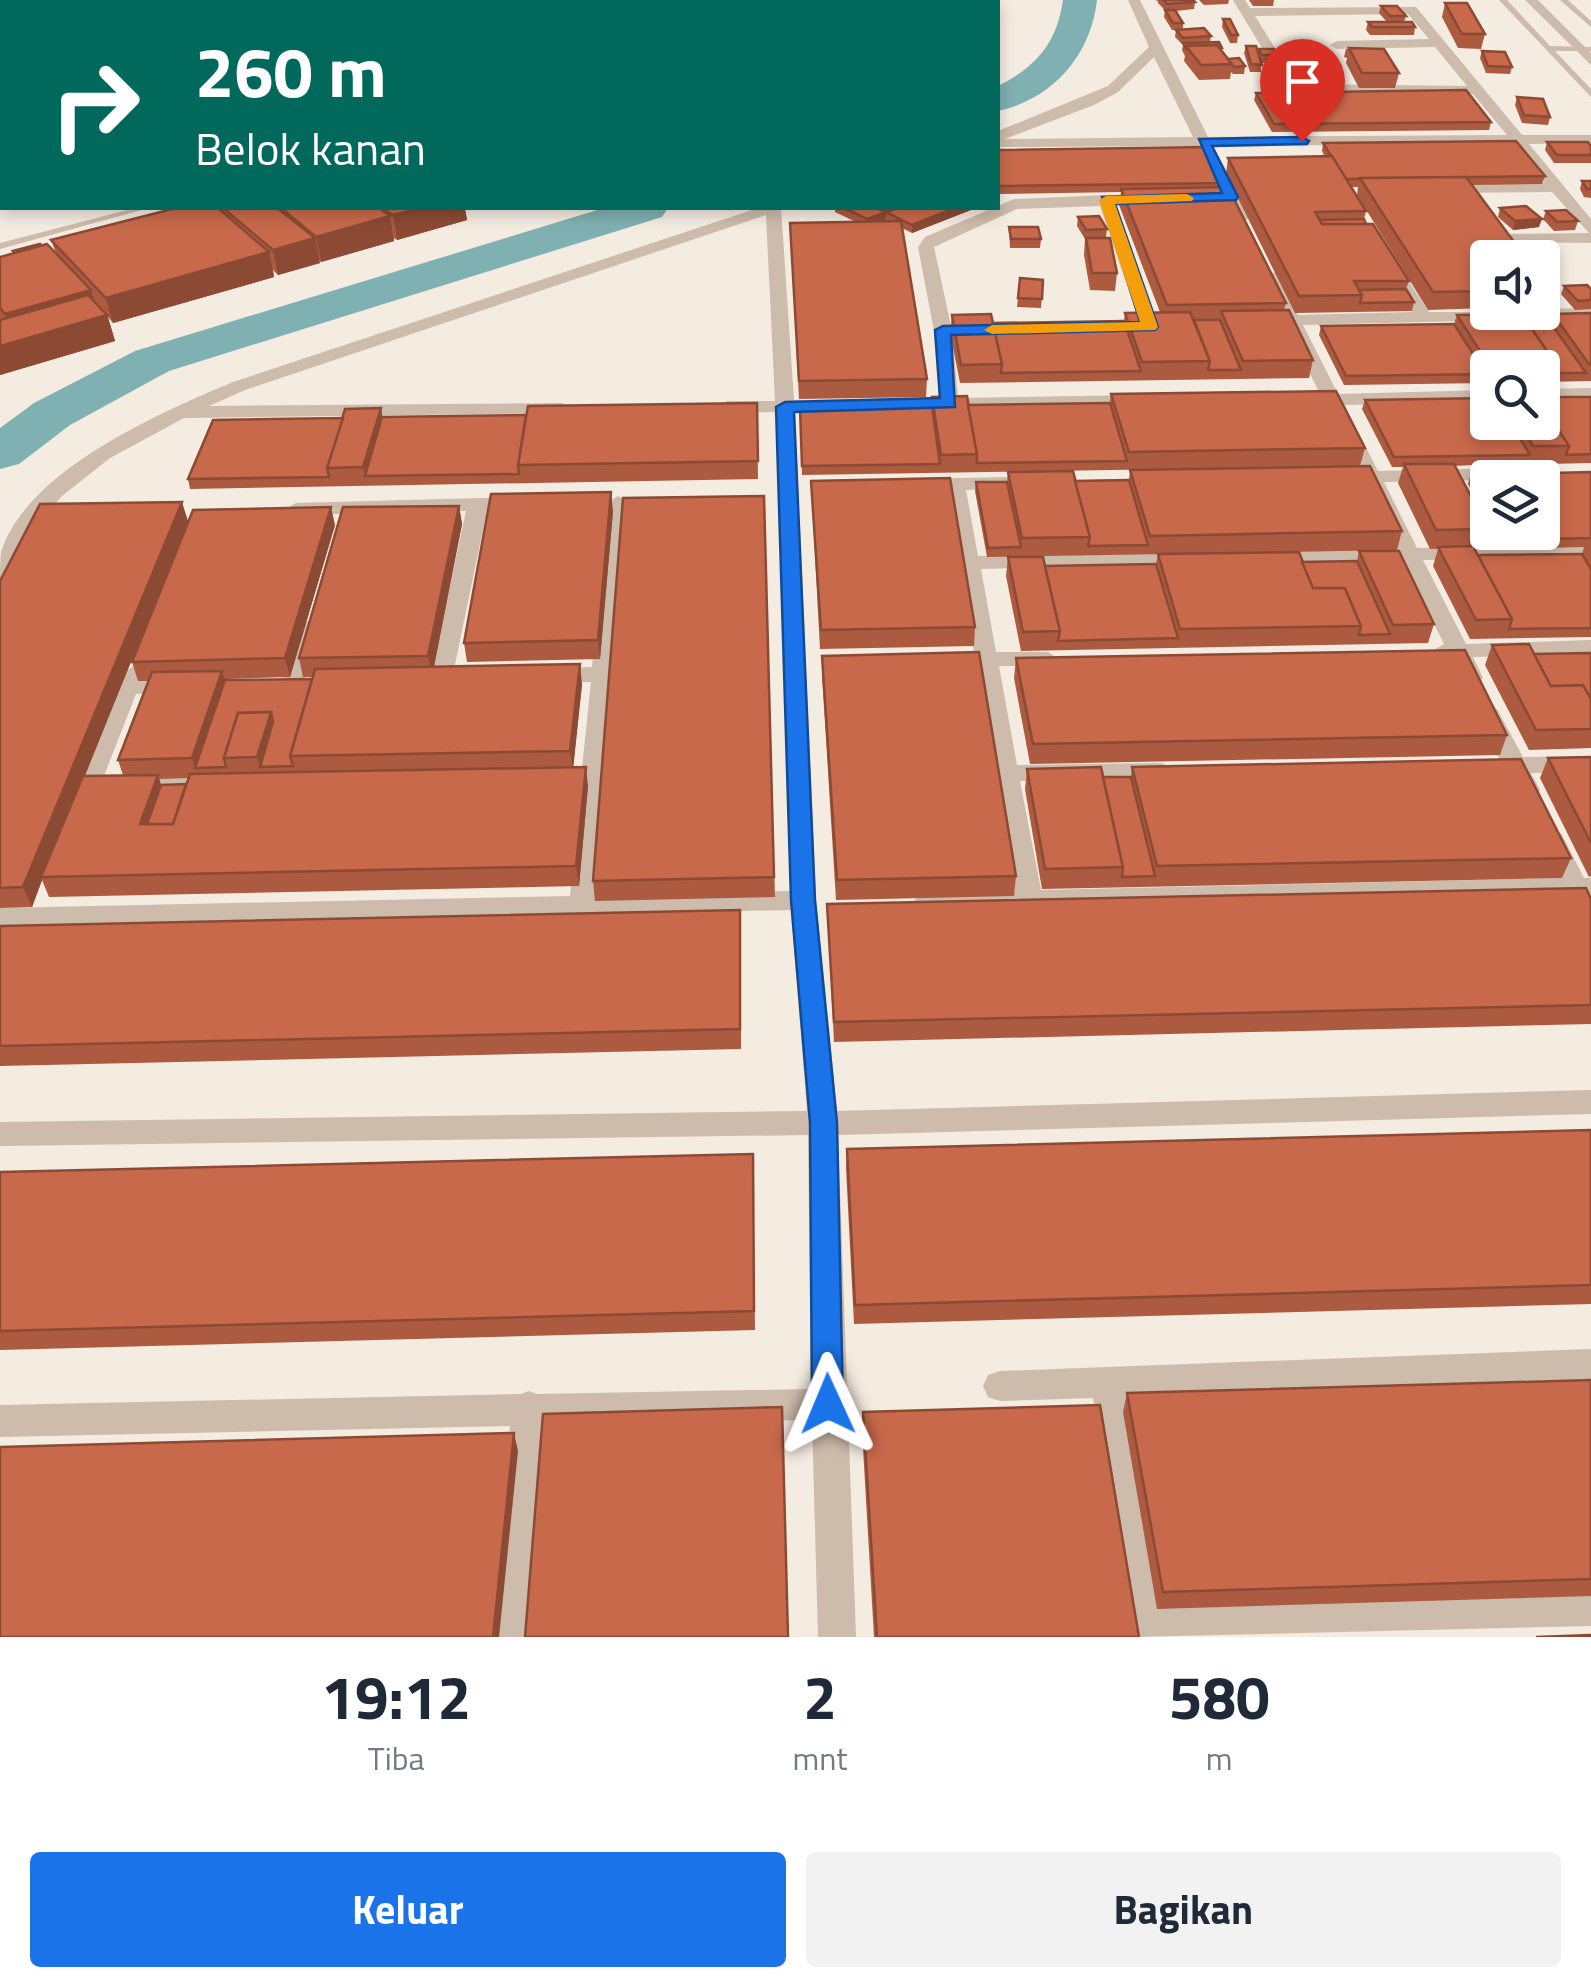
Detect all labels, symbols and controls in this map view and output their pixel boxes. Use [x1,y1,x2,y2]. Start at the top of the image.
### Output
text: 260 m [195,18,387,124]
pin [1260,39,1345,142]
icon: right [30,40,160,170]
icon: arrive [1275,54,1330,109]
text: Belok kanan [195,114,426,182]
map controls [1470,240,1560,550]
button: sound [1470,240,1560,330]
button: search [1470,350,1560,440]
button: layers [1470,460,1560,550]
position arrow [776,1352,880,1456]
text: 19:12 [321,1651,471,1742]
text: 2 [803,1651,837,1742]
text: 580 [1169,1651,1270,1742]
text: Tiba [368,1734,425,1782]
text: mnt [792,1734,848,1782]
text: m [1206,1734,1233,1782]
button: Keluar [30,1852,786,1967]
button: Bagikan [806,1852,1561,1967]

